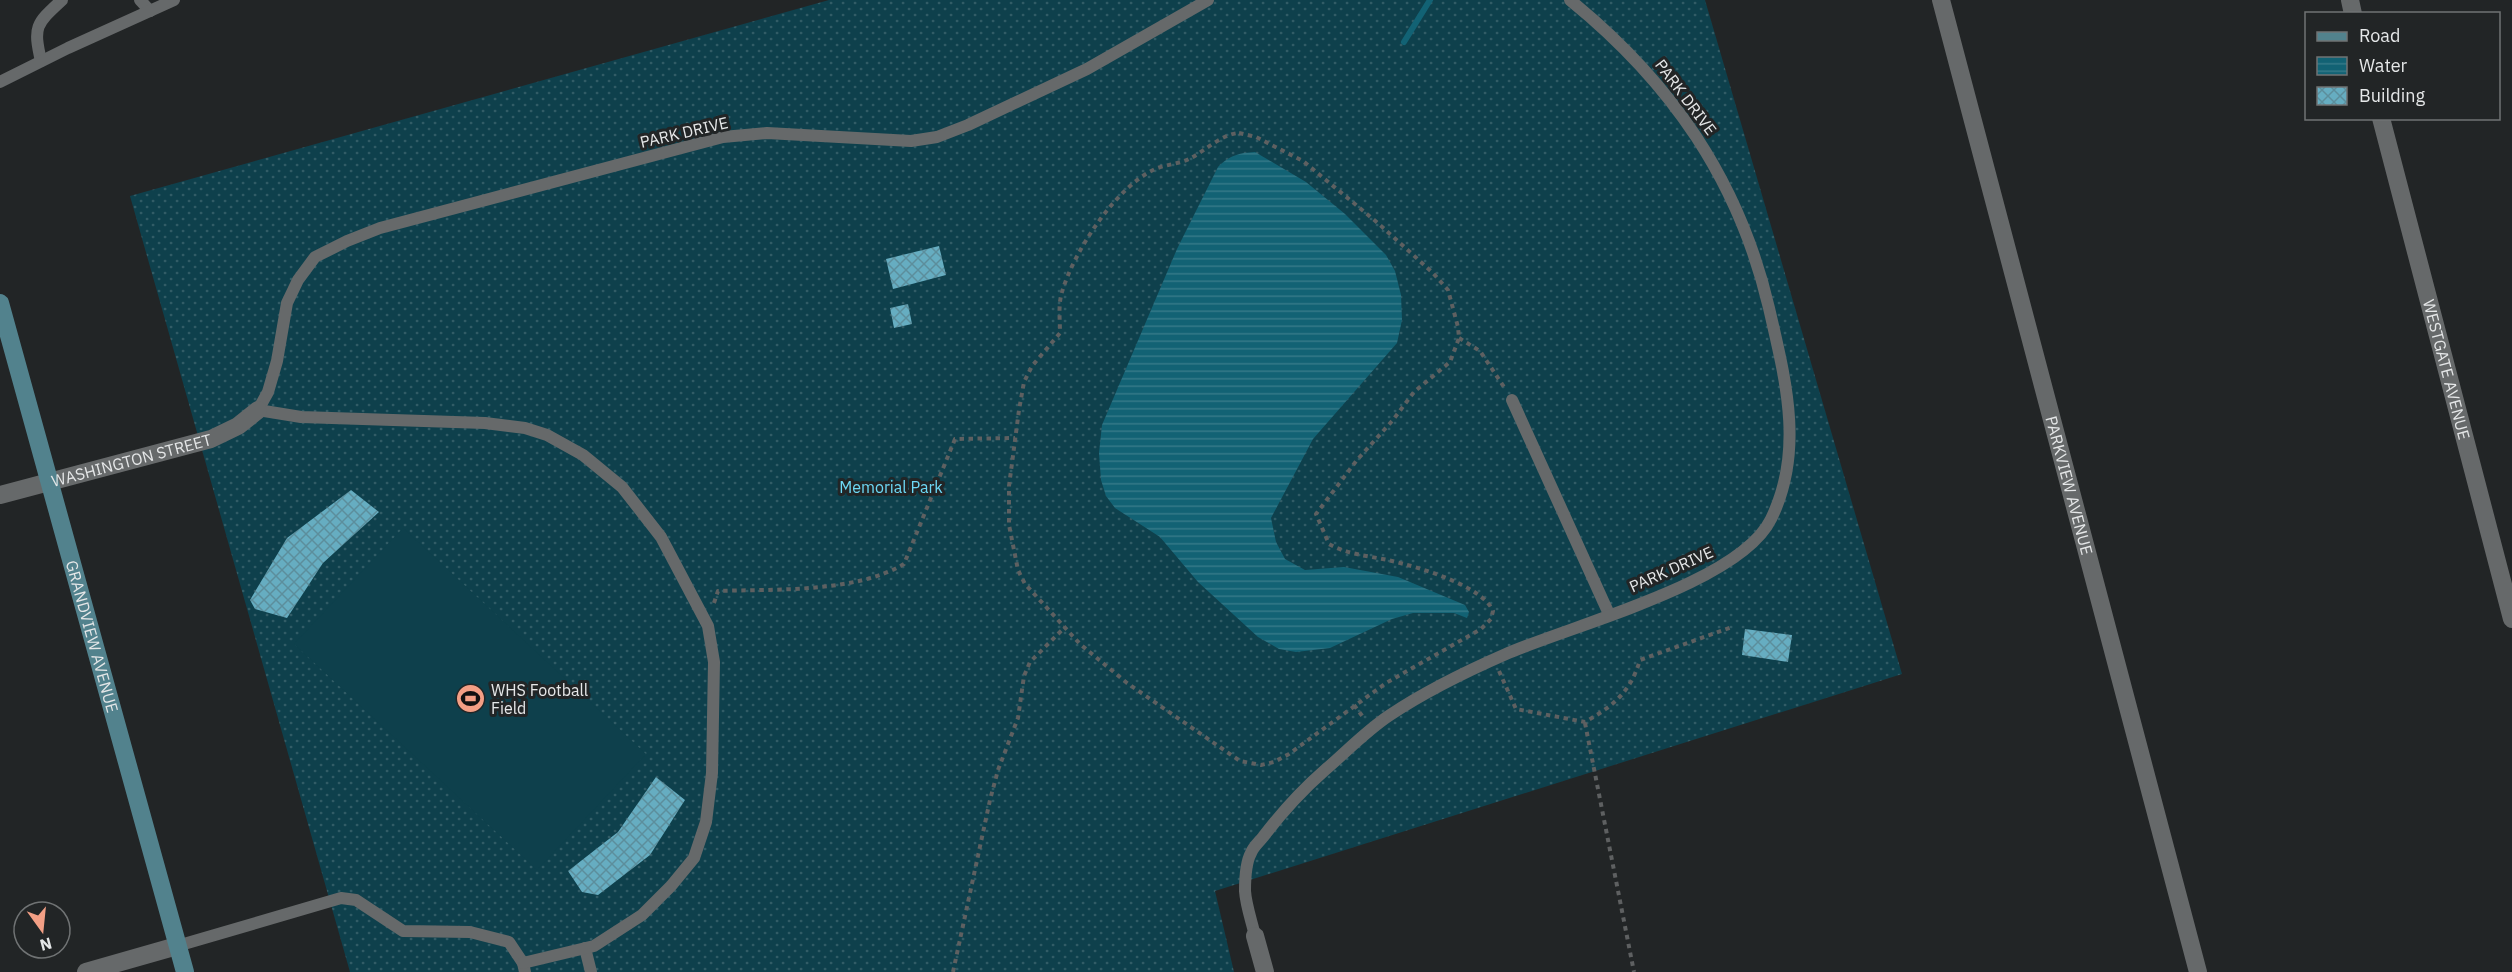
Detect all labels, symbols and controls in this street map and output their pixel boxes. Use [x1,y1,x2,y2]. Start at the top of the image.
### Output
legend [2305,12,2500,120]
text: Road [2359,24,2400,47]
text: Water [2359,54,2408,77]
street label: PARK DRIVE [1651,55,1721,139]
text: Building [2359,84,2426,107]
street label: PARK DRIVE [638,112,730,152]
street label: WESTGATE AVENUE [2419,297,2475,442]
street label: PARKVIEW AVENUE [2041,414,2097,557]
street label: WASHINGTON STREET [49,429,214,491]
park label: Memorial Park [839,477,943,497]
street label: PARK DRIVE [1626,542,1716,596]
street label: GRANDVIEW AVENUE [62,558,123,715]
place label: WHS Football Field [491,680,588,718]
sports icon: WHS Football Field [454,683,486,715]
north arrow [12,900,72,960]
text: N [38,933,54,956]

